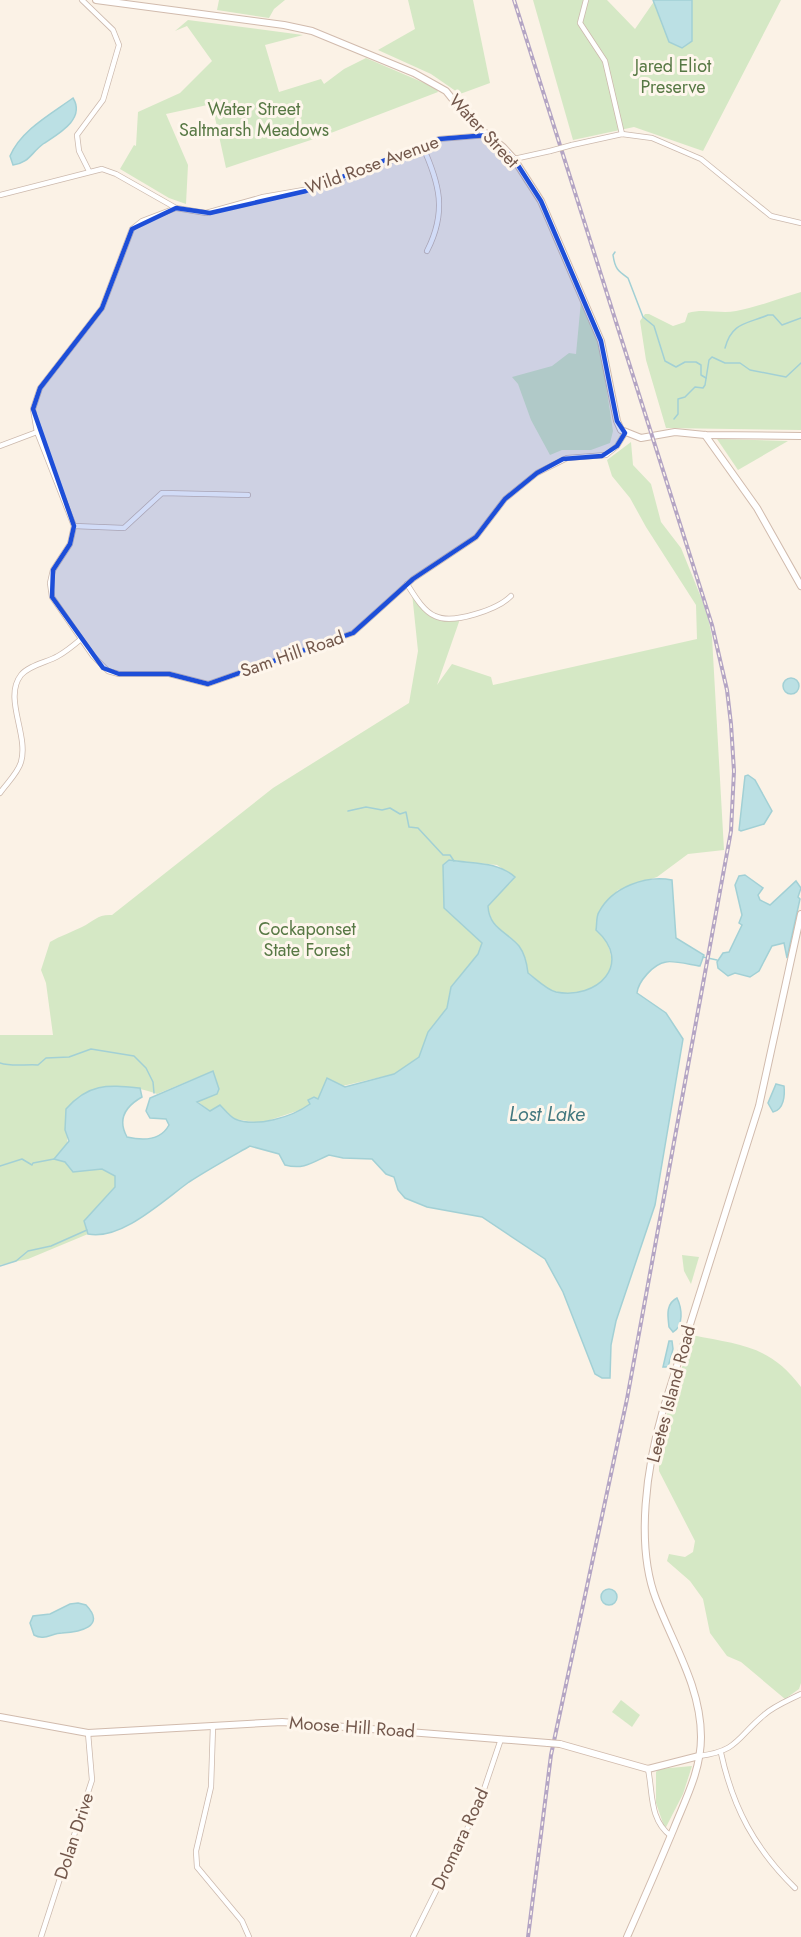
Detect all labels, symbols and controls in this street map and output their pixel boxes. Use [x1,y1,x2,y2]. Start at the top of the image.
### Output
park label: Jared Eliot Preserve [633,53,712,100]
street label: Water Street [443,88,526,174]
park label: Water Street Saltmarsh Meadows [179,96,329,143]
street label: Wild Rose Avenue [302,129,442,201]
street label: Sam Hill Road [237,624,347,684]
park label: Cockaponset State Forest [258,916,357,963]
water label: Lost Lake [509,1100,585,1129]
street label: Leetes Island Road [640,1322,702,1466]
street label: Moose Hill Road [288,1710,416,1744]
street label: Dromara Road [425,1784,495,1894]
street label: Dolan Drive [48,1789,100,1883]

